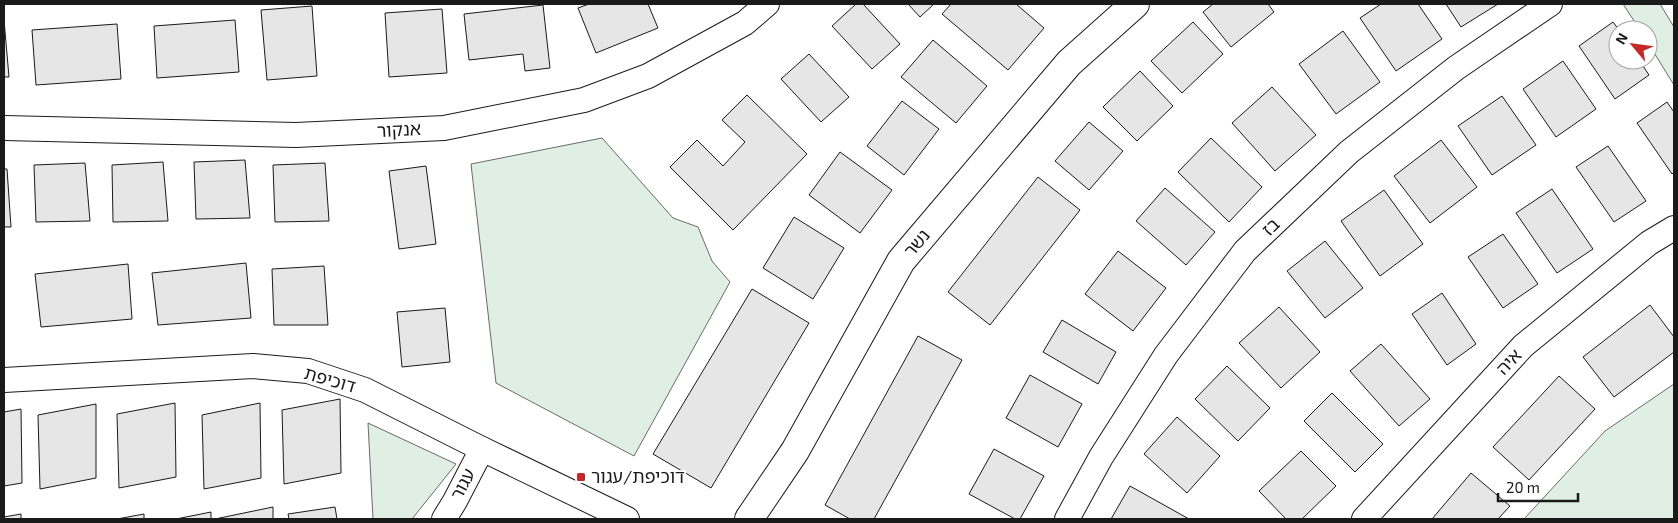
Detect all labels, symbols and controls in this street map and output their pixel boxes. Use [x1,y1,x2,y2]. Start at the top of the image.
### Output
north arrow [1608,20,1658,70]
text: N [1611,30,1631,47]
street label: אנקור [376,117,422,141]
street label: בז [1257,213,1284,240]
street label: נשר [898,224,934,261]
street label: איה [1491,344,1526,379]
street label: דוכיפת [302,361,359,397]
street label: עגור [445,464,479,503]
place label: דוכיפת/עגור [591,465,685,487]
scale bar [1498,470,1578,502]
marker: דוכיפת/עגור [575,471,587,483]
text: 20 m [1506,478,1540,496]

